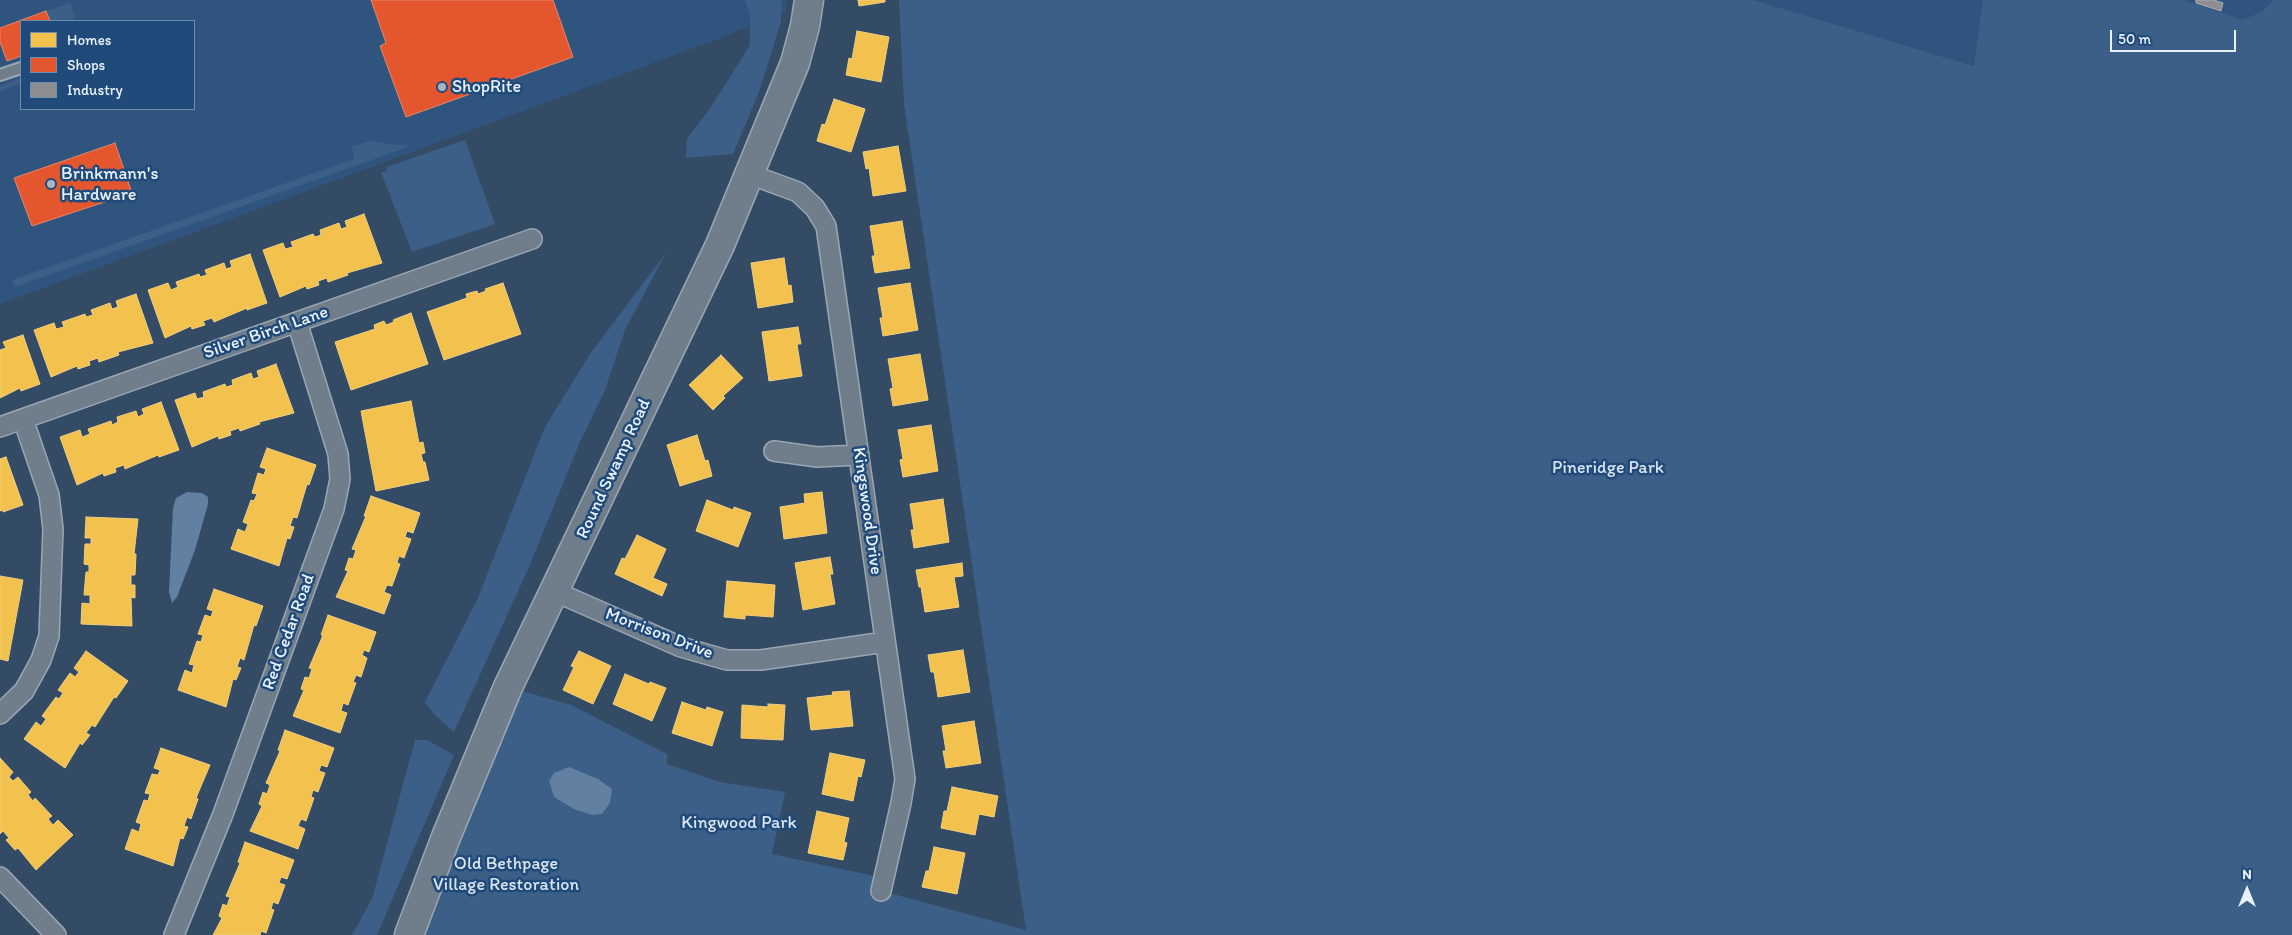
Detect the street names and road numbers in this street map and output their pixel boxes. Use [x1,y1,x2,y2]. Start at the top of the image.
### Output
street label: Silver Birch Lane [201,302,331,364]
street label: Round Swamp Road [572,395,656,543]
street label: Kingswood Drive [847,446,887,576]
street label: Red Cedar Road [258,571,320,693]
street label: Morrison Drive [602,604,716,664]

